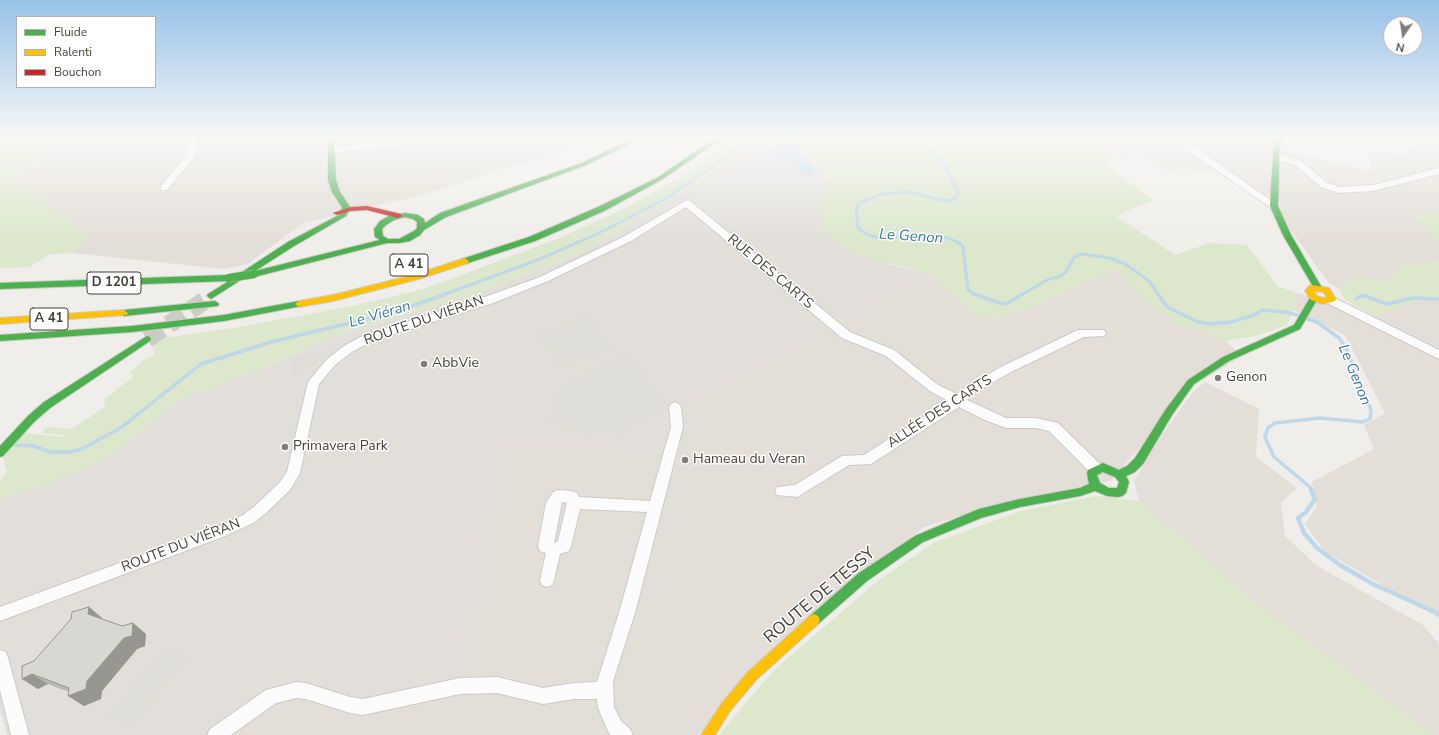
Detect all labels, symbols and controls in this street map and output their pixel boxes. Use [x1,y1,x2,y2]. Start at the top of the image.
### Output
legend [16,16,156,88]
north arrow [1383,16,1423,56]
text: Fluide [54,24,87,40]
text: N [1395,39,1406,55]
text: Ralenti [54,44,92,60]
text: Bouchon [54,64,101,80]
water label: Le Genon [878,226,944,248]
street label: RUE DES CARTS [724,231,816,313]
road number: A 41 [390,254,428,276]
road number: D 1201 [87,272,141,294]
street label: ROUTE DU VIÉRAN [362,293,486,349]
water label: Le Viéran [347,298,413,332]
road number: A 41 [30,308,68,330]
water label: Le Genon [1334,342,1374,408]
place label: AbbVie [432,356,479,372]
marker: AbbVie [419,359,429,369]
place label: Genon [1226,370,1267,386]
street label: ALLÉE DES CARTS [885,372,995,452]
marker: Genon [1213,373,1223,383]
place label: Primavera Park [293,439,388,455]
marker: Primavera Park [280,442,290,452]
place label: Hameau du Veran [693,452,806,468]
marker: Hameau du Veran [680,455,690,465]
street label: ROUTE DU VIÉRAN [119,516,243,576]
street label: ROUTE DE TESSY [760,544,880,648]

